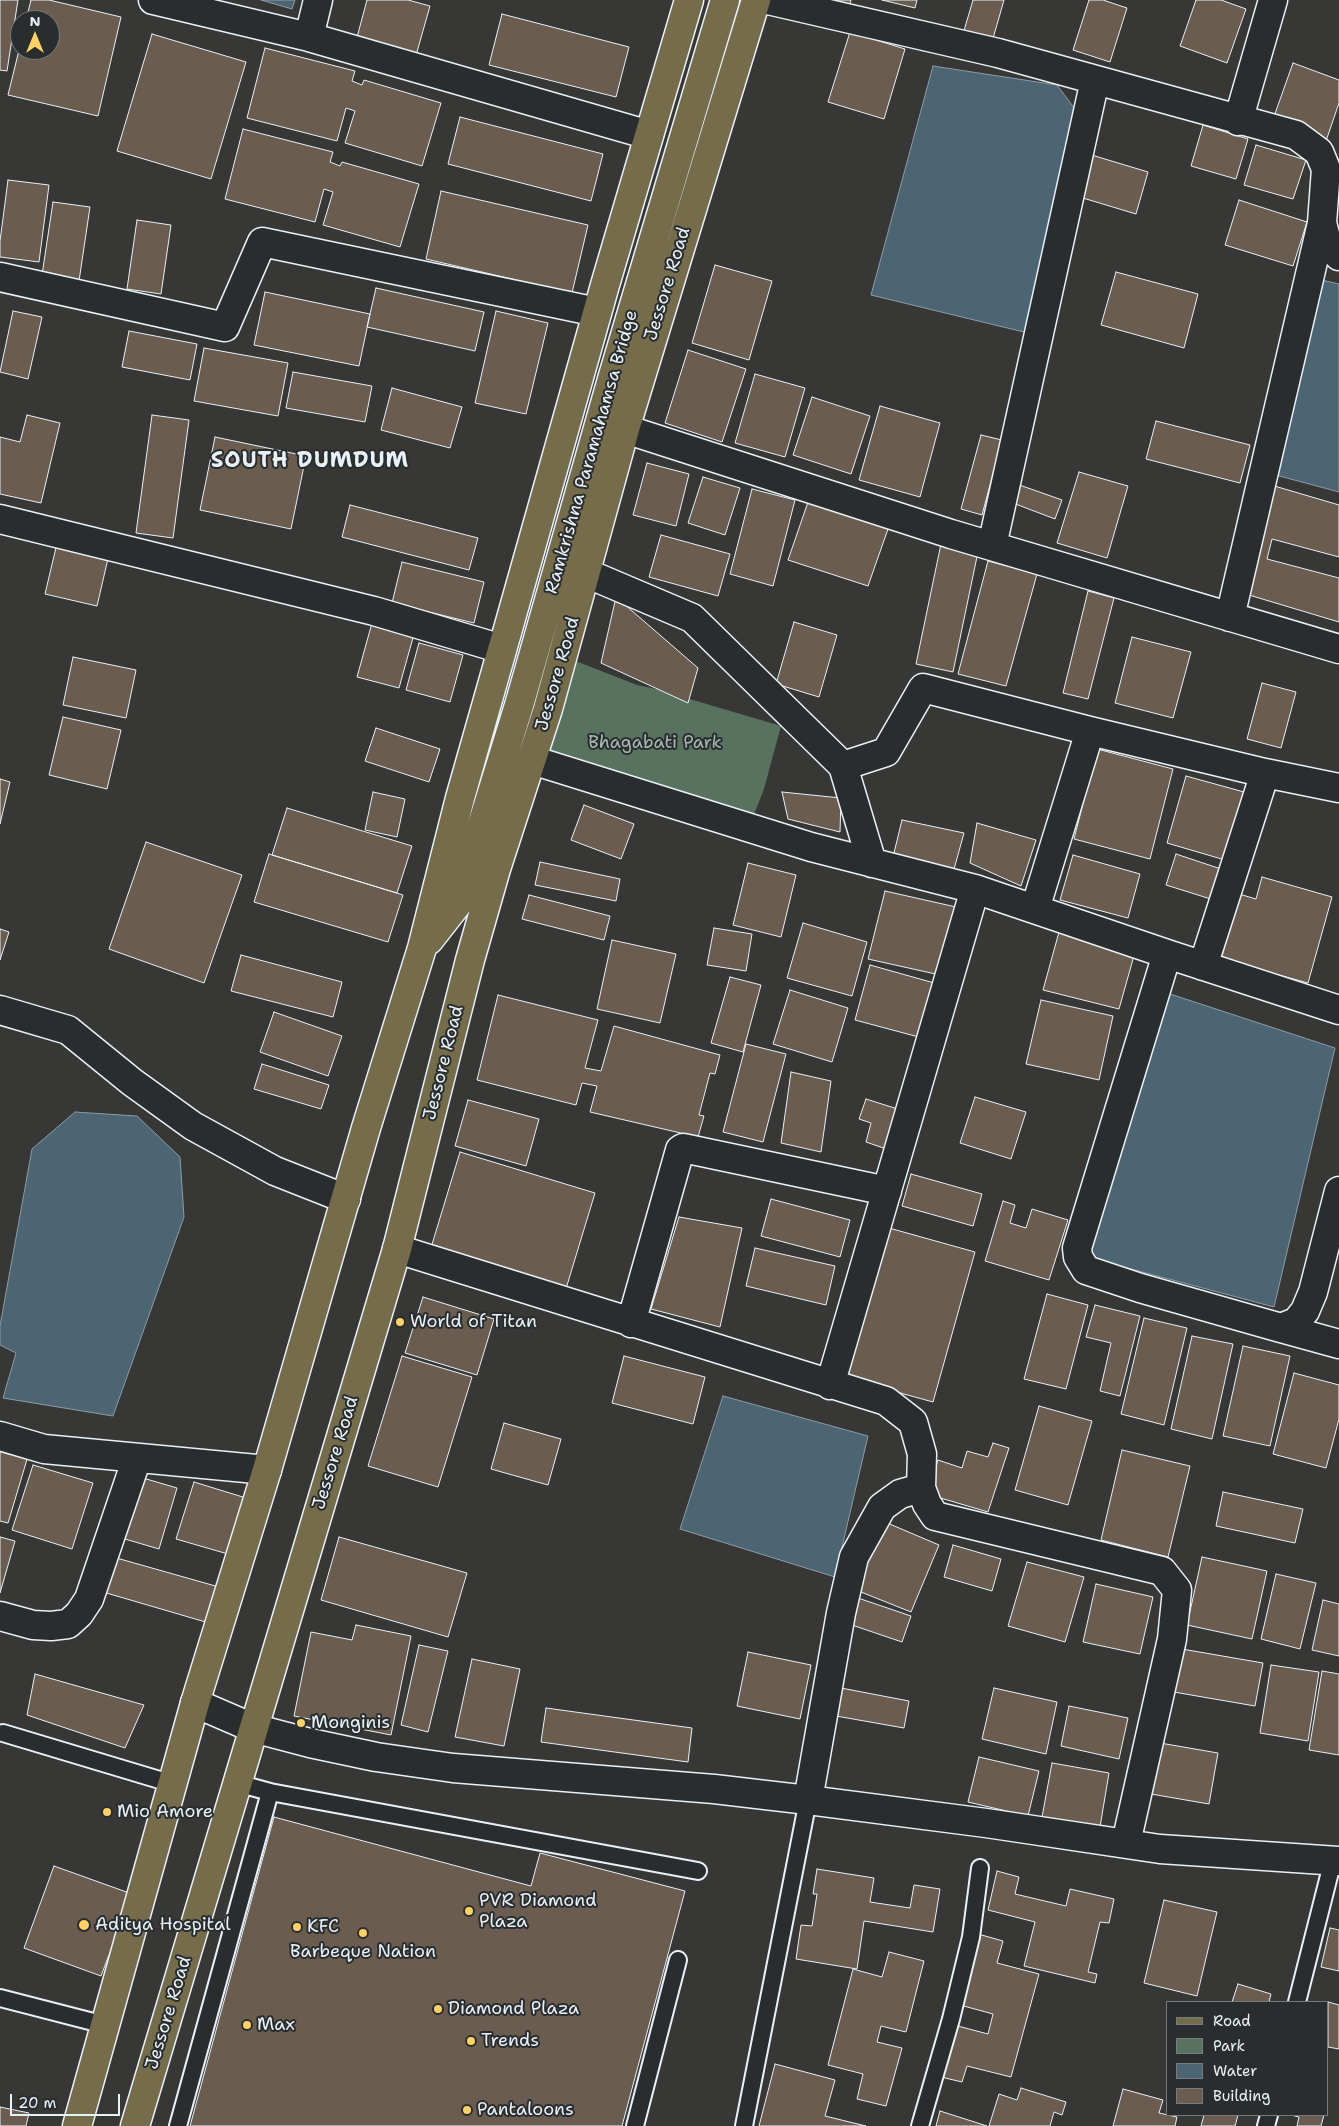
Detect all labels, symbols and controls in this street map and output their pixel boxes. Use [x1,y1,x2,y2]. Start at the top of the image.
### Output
north arrow [10,10,60,60]
text: N [29,12,41,30]
street label: Jessore Road [641,225,695,343]
street label: Ramkrishna Paramahamsa Bridge [541,308,643,596]
district label: SOUTH DUMDUM [209,448,411,474]
street label: Jessore Road [531,615,585,733]
park label: Bhagabati Park [588,732,722,754]
street label: Jessore Road [419,1003,469,1123]
place label: World of Titan [410,1311,537,1333]
marker: World of Titan [394,1316,406,1328]
street label: Jessore Road [309,1394,363,1512]
place label: Monginis [311,1712,390,1734]
marker: Monginis [295,1717,307,1729]
place label: Mio Amore [117,1801,213,1823]
marker: Mio Amore [101,1806,113,1818]
place label: PVR Diamond Plaza [479,1890,597,1932]
marker: PVR Diamond Plaza [463,1905,475,1917]
place label: Aditya Hospital [95,1914,231,1936]
place label: KFC [307,1916,339,1938]
marker: Aditya Hospital [77,1918,91,1932]
marker: KFC [291,1921,303,1933]
marker: Barbeque Nation [357,1927,369,1939]
place label: Barbeque Nation [290,1941,436,1963]
street label: Jessore Road [142,1954,196,2072]
place label: Diamond Plaza [448,1998,579,2020]
legend [1166,2001,1329,2116]
marker: Diamond Plaza [432,2003,444,2015]
text: Road [1213,2011,1251,2031]
place label: Max [257,2014,295,2036]
marker: Max [241,2019,253,2031]
place label: Trends [481,2030,539,2052]
marker: Trends [465,2035,477,2047]
text: Park [1213,2036,1245,2056]
text: Water [1213,2061,1257,2081]
scale bar [12,2084,122,2116]
text: Building [1213,2086,1270,2106]
text: 20 m [18,2093,57,2113]
place label: Pantaloons [477,2099,574,2121]
marker: Pantaloons [461,2104,473,2116]

